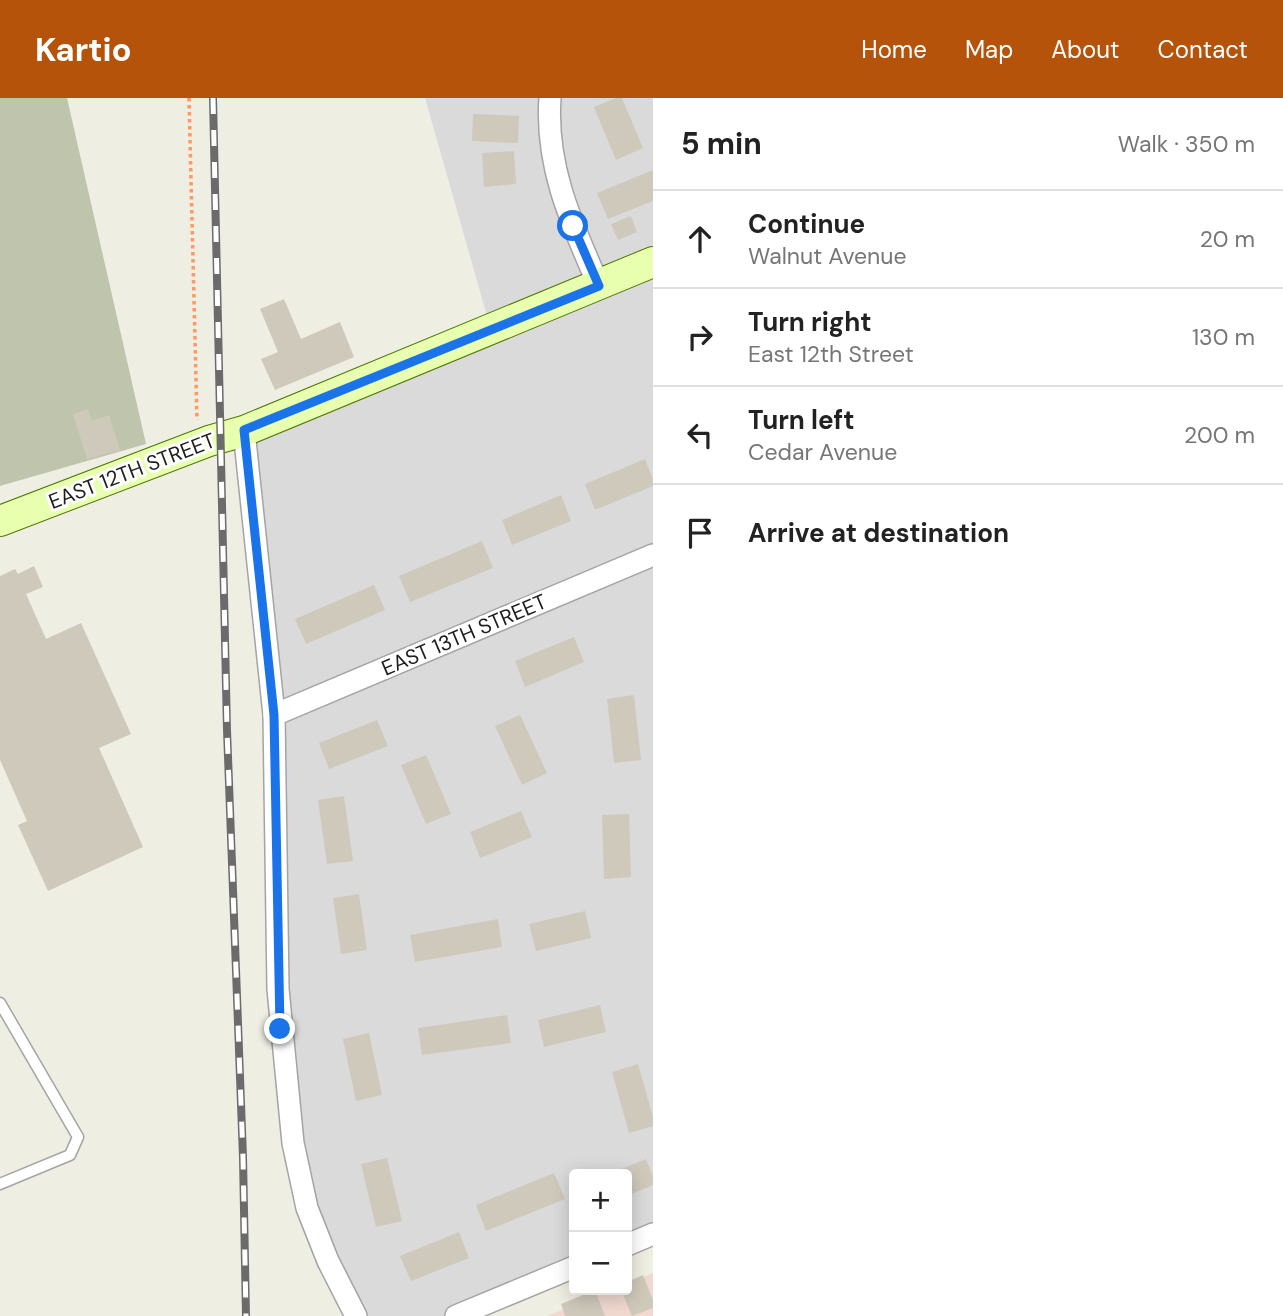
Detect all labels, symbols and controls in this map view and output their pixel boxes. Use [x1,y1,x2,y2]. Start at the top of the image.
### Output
text: Kartio [35,28,132,71]
text: Home [861,34,927,65]
text: Map [965,34,1013,65]
text: About [1051,34,1120,65]
text: Contact [1158,34,1248,65]
text: 5 min [681,124,762,163]
text: Walk · 350 m [1118,129,1255,159]
text: Continue [748,207,865,241]
route start [557,210,588,241]
icon: ahead [681,220,719,258]
text: 20 m [1200,224,1255,254]
text: Walnut Avenue [748,241,906,271]
text: Turn right [748,305,872,339]
icon: right [681,318,719,356]
text: 130 m [1192,322,1255,352]
text: East 12th Street [748,339,914,369]
text: Turn left [748,403,855,437]
icon: left [681,416,719,454]
text: 200 m [1184,420,1255,450]
street label: EAST 12TH STREET [45,426,220,516]
text: Cedar Avenue [748,437,897,467]
icon: arrive [681,514,719,552]
text: Arrive at destination [748,516,1009,550]
street label: EAST 13TH STREET [377,588,551,682]
route end [264,1013,295,1044]
map controls [569,1169,632,1295]
button: + [569,1169,632,1232]
button: − [569,1232,632,1295]

